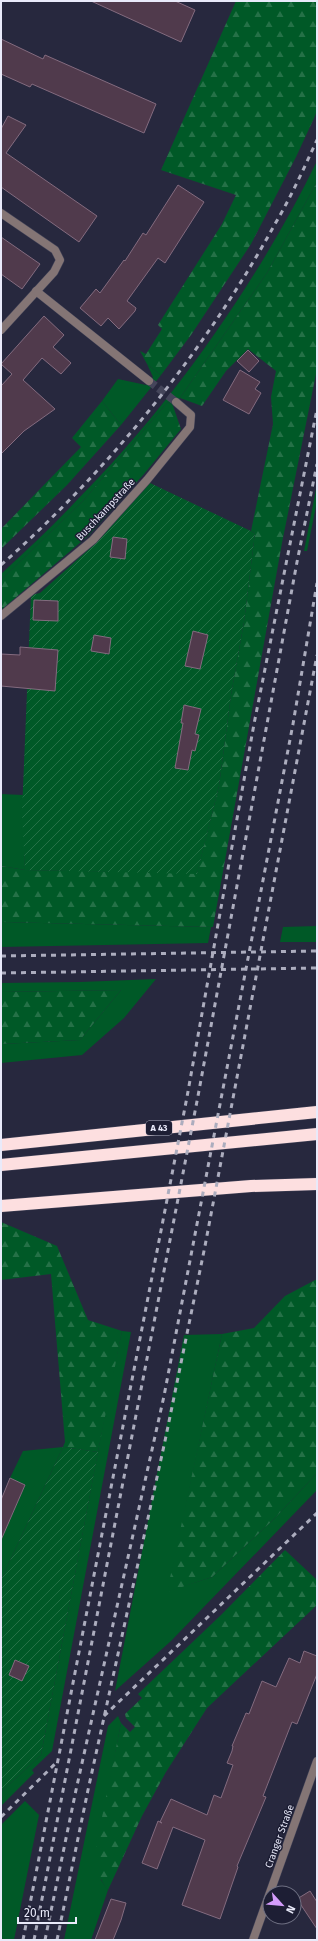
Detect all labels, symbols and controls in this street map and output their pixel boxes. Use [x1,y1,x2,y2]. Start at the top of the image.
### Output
street label: Buschkampstraße [74,476,138,543]
road number: A 43 [146,1121,172,1135]
street label: Cranger Straße [263,1803,297,1870]
north arrow [262,1885,302,1925]
scale bar [18,1899,76,1925]
text: N [283,1903,298,1916]
text: 20 m [24,1906,50,1920]

